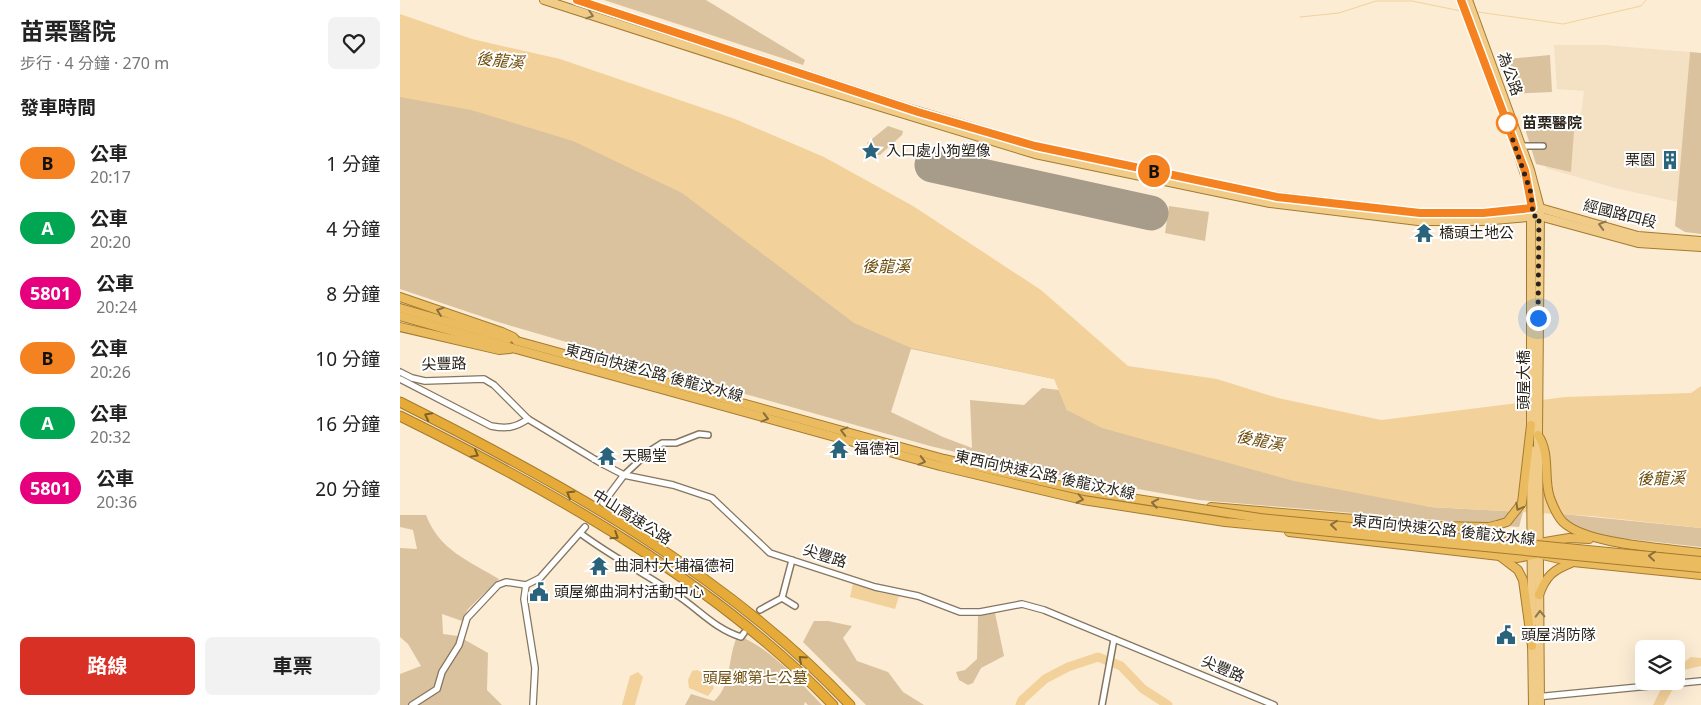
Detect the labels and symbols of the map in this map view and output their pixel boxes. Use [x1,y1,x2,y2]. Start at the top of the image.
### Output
one-way arrow [585,10,594,20]
water label: 後龍溪 [475,47,527,74]
street label: 為公路 [1494,49,1528,98]
marker: 苗栗醫院 [1496,112,1518,134]
place label: 苗栗醫院 [1522,112,1582,132]
place icon: 入口處小狗塑像 [860,140,882,162]
place label: 入口處小狗塑像 [886,140,991,160]
place label: 栗園 [1625,149,1655,169]
building icon: 栗園 [1659,149,1681,171]
line badge: B [1138,155,1170,187]
street label: 經國路四段 [1581,194,1659,232]
one-way arrow [1598,221,1606,231]
temple icon: 橋頭土地公 [1413,222,1435,244]
place label: 橋頭土地公 [1439,222,1514,242]
water label: 後龍溪 [862,255,912,277]
one-way arrow [437,306,445,316]
your location [1526,306,1551,331]
street label: 東西向快速公路 後龍汶水線 [563,339,746,405]
street label: 頭屋大橋 [1513,350,1533,410]
street label: 尖豐路 [421,353,467,373]
one-way arrow [424,412,433,422]
one-way arrow [761,412,769,422]
water label: 後龍溪 [1234,425,1288,456]
one-way arrow [840,427,848,437]
temple icon: 福德祠 [828,438,850,460]
place label: 福德祠 [854,438,899,458]
temple icon: 天賜堂 [596,445,618,467]
place label: 天賜堂 [622,445,667,465]
street label: 東西向快速公路 後龍汶水線 [953,445,1137,503]
one-way arrow [469,448,478,458]
one-way arrow [917,455,926,465]
water label: 後龍溪 [1637,467,1687,489]
street label: 中山高速公路 [589,484,676,548]
one-way arrow [567,491,576,501]
one-way arrow [1075,493,1084,504]
one-way arrow [1151,499,1160,509]
one-way arrow [1515,501,1525,510]
street label: 東西向快速公路 後龍汶水線 [1352,509,1537,549]
one-way arrow [1330,520,1338,531]
one-way arrow [610,529,619,539]
street label: 尖豐路 [801,539,850,572]
one-way arrow [1648,551,1656,562]
temple icon: 曲洞村大埔福德祠 [588,555,610,577]
place label: 曲洞村大埔福德祠 [614,555,734,575]
public building icon: 頭屋鄉曲洞村活動中心 [528,581,550,603]
place label: 頭屋鄉曲洞村活動中心 [554,581,704,601]
one-way arrow [1534,609,1545,617]
public building icon: 頭屋消防隊 [1495,624,1517,646]
place label: 頭屋消防隊 [1521,624,1596,644]
street label: 尖豐路 [1199,650,1248,686]
one-way arrow [799,656,808,665]
park label: 頭屋鄉第七公墓 [702,667,808,687]

